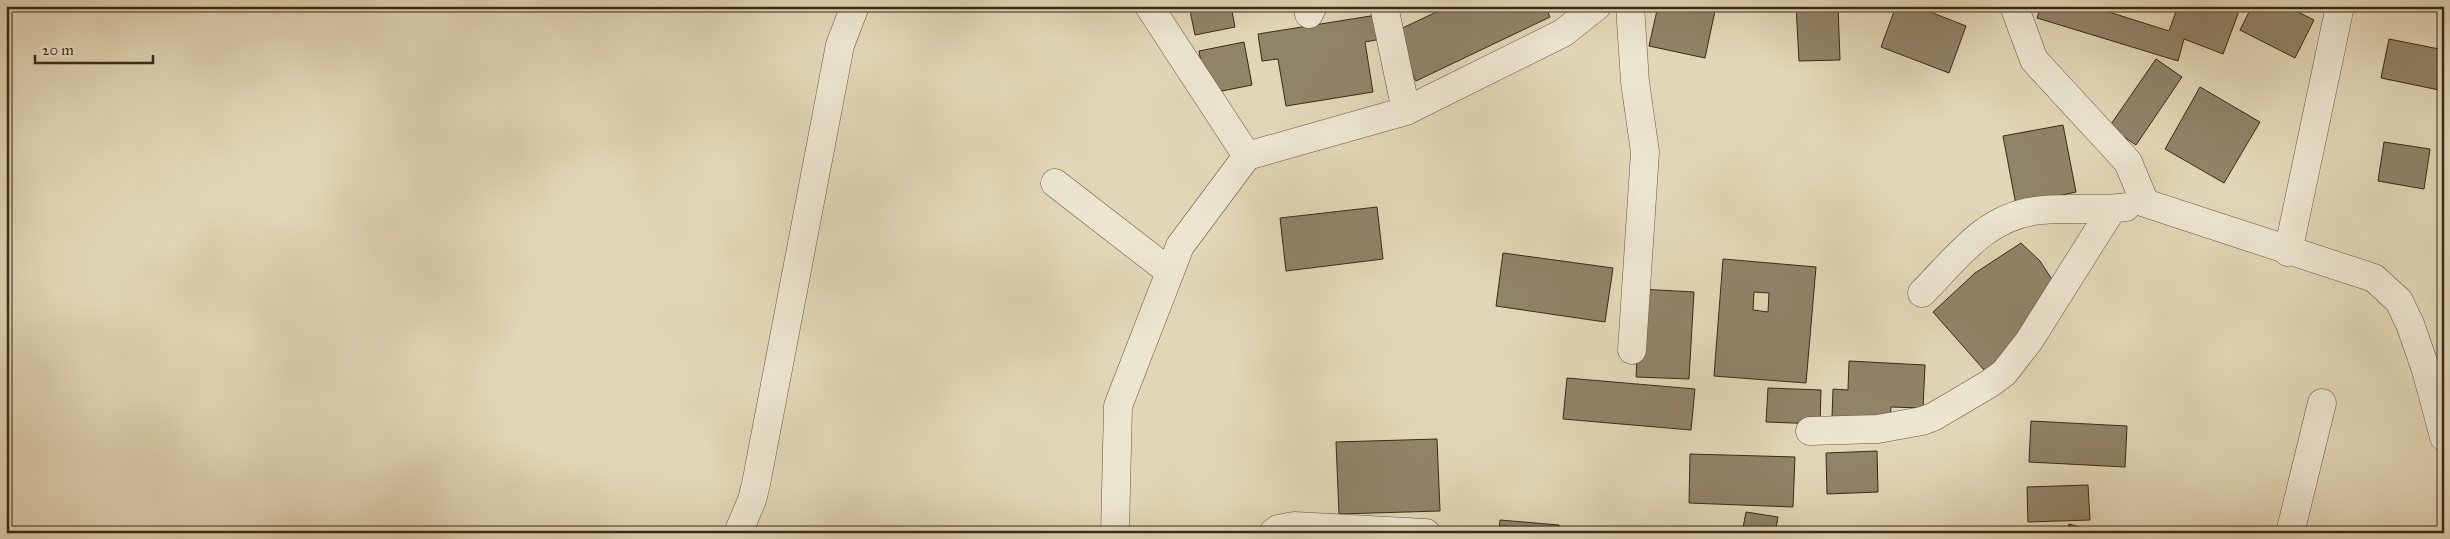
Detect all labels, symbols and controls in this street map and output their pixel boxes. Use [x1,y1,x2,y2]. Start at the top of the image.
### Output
scale bar [35,32,152,64]
text: 20 m [42,41,74,59]

